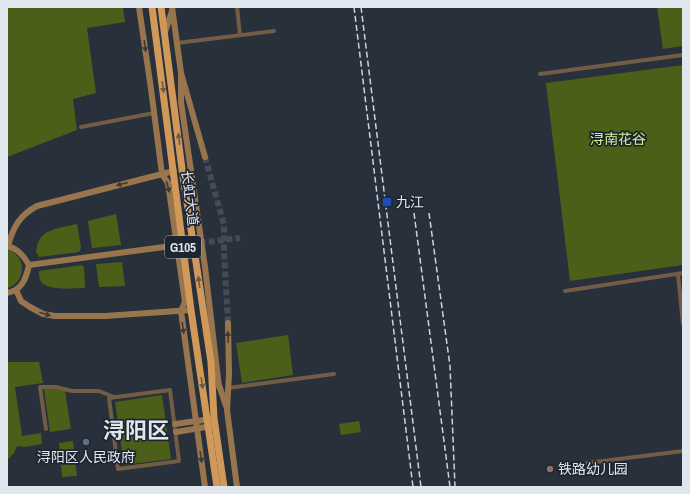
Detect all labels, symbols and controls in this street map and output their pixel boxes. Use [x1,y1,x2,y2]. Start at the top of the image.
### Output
one-way arrow [142,40,148,52]
one-way arrow [160,81,166,93]
park label: 浔南花谷 [590,130,646,148]
one-way arrow [175,133,182,145]
street label: 长虹大道 [178,169,202,227]
one-way arrow [116,181,128,187]
one-way arrow [165,181,171,193]
place label: 九江 [396,193,424,211]
marker: 九江 [381,196,393,208]
road number: G105 [165,236,201,258]
one-way arrow [196,276,202,288]
one-way arrow [39,311,51,317]
one-way arrow [180,322,186,334]
one-way arrow [225,330,231,343]
one-way arrow [199,377,205,389]
district label: 浔阳区 [103,415,169,445]
marker: 浔阳区人民政府 [81,437,91,447]
place label: 浔阳区人民政府 [37,448,135,466]
one-way arrow [198,451,204,463]
place label: 铁路幼儿园 [558,460,628,478]
marker: 铁路幼儿园 [545,464,555,474]

